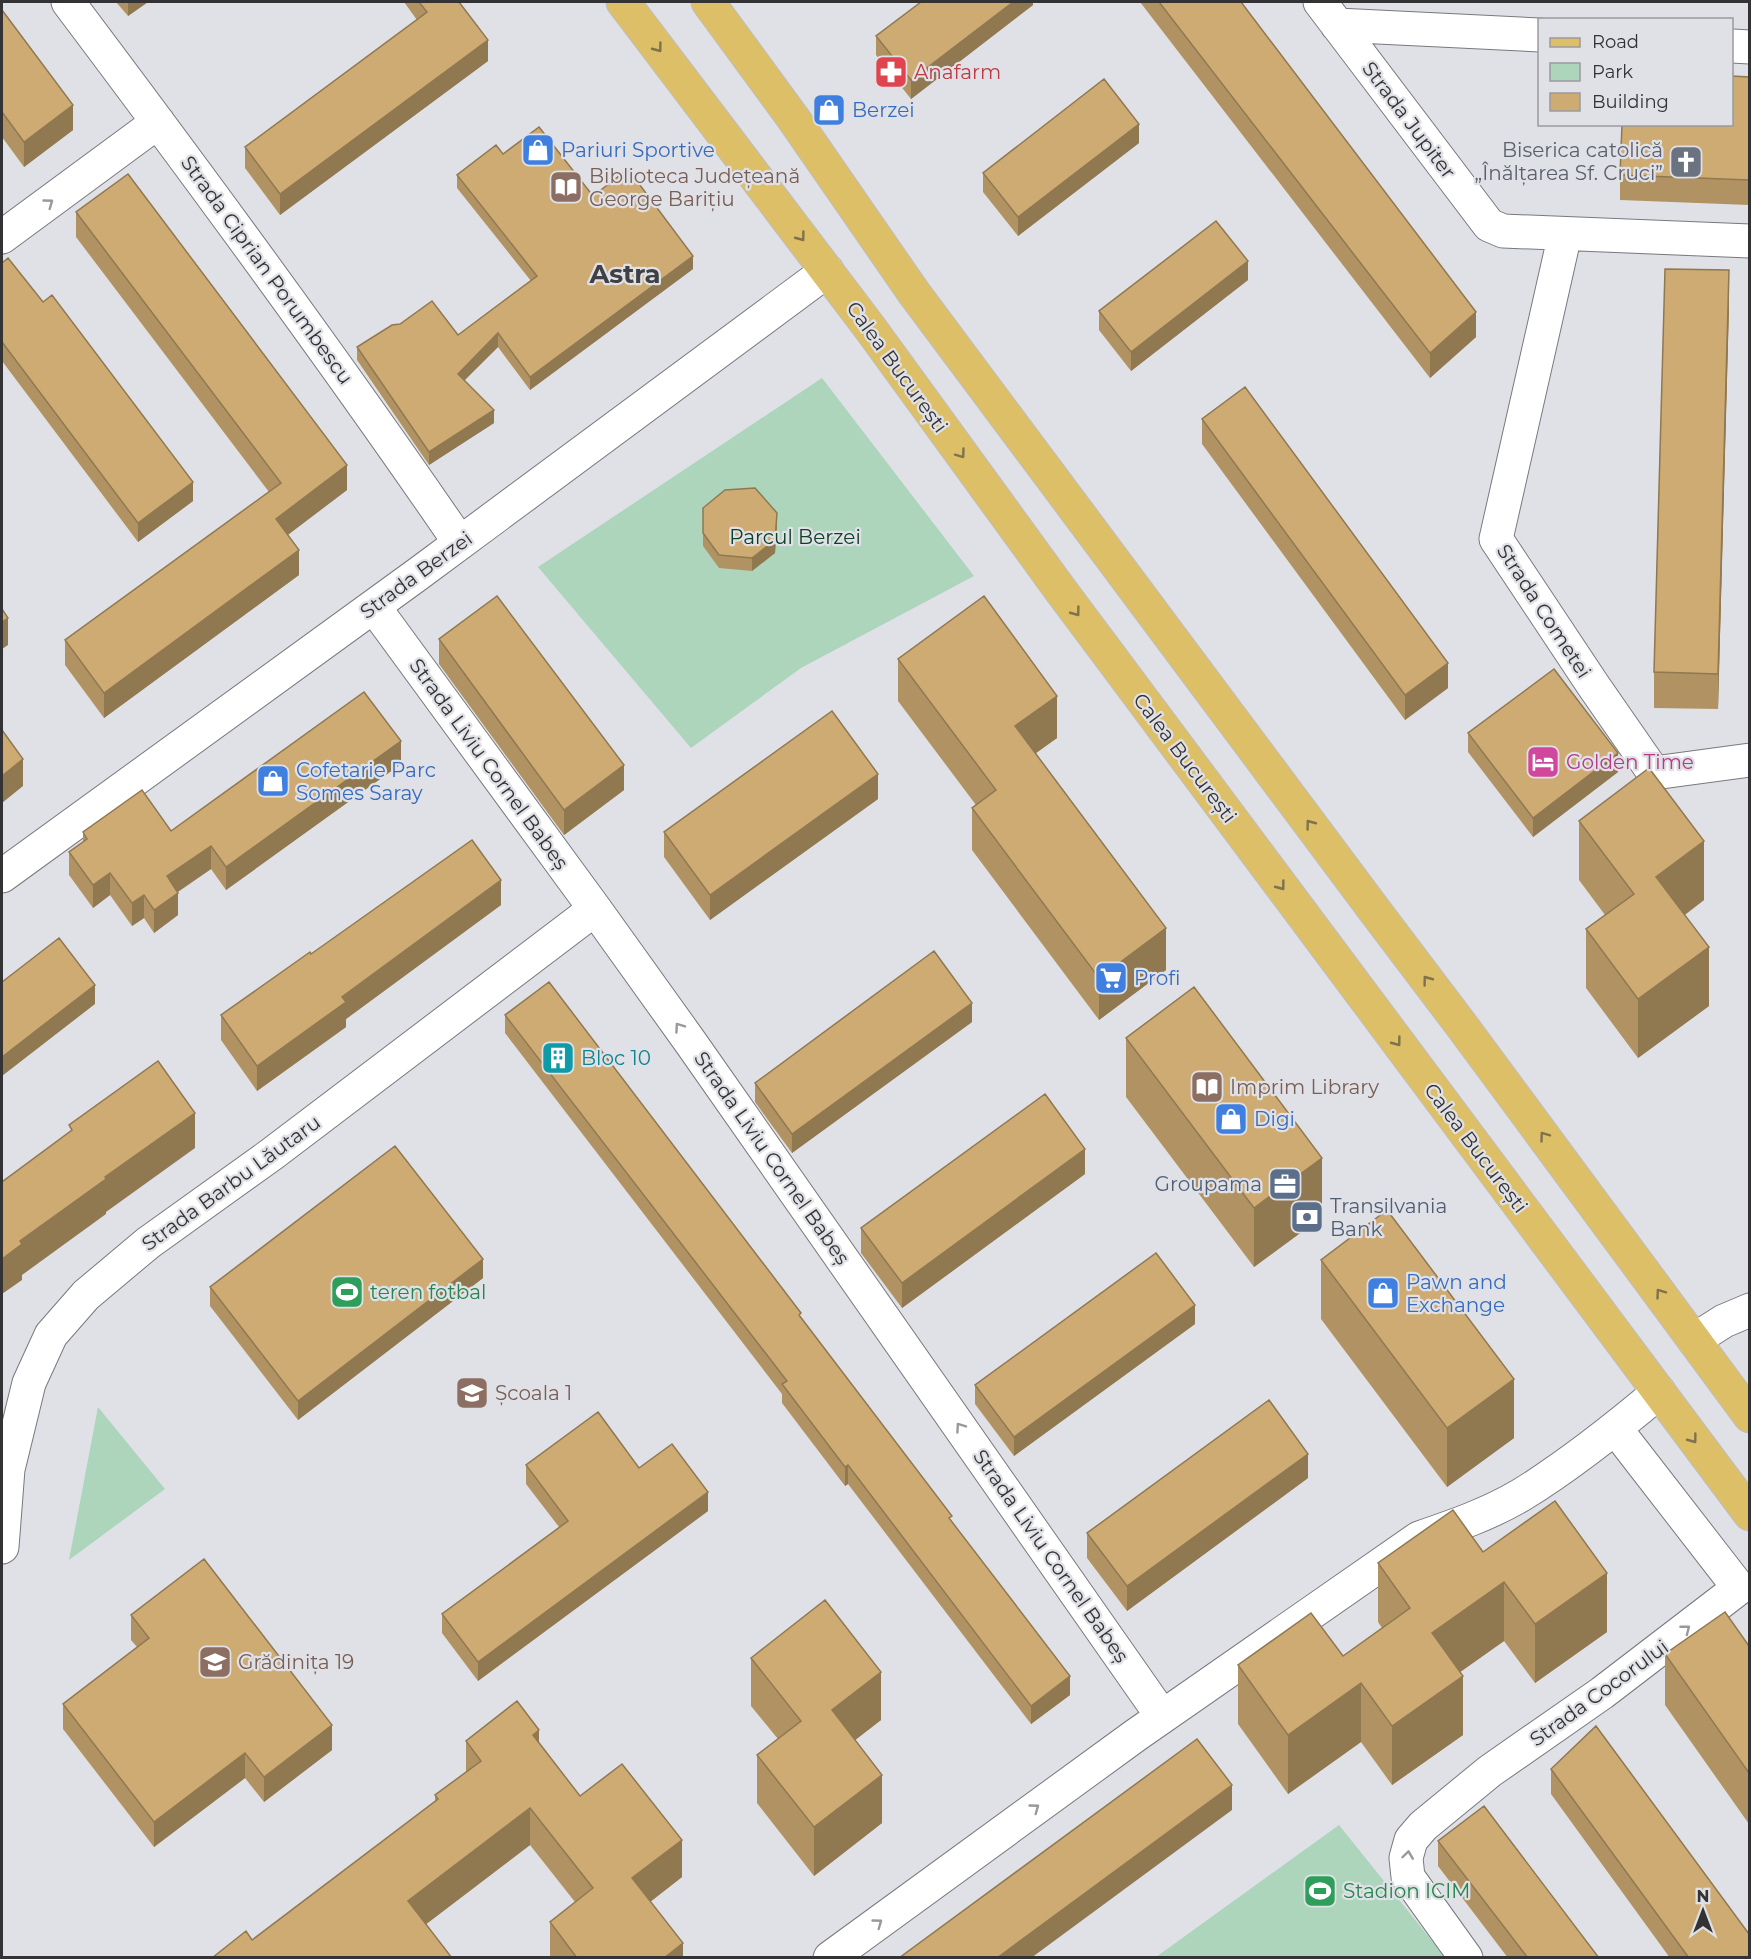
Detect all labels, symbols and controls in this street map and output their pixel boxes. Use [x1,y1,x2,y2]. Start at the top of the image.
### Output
legend [1538,18,1733,126]
text: Road [1592,31,1639,53]
one-way arrow [651,42,662,53]
pharmacy icon: Anafarm [873,54,909,90]
street label: Strada Jupiter [1357,57,1461,183]
place label: Anafarm [914,60,1001,84]
text: Park [1592,61,1633,83]
text: Building [1592,91,1669,113]
shop icon: Berzei [811,92,847,128]
place label: Berzei [852,98,915,122]
shop icon: Pariuri Sportive [520,132,556,168]
place label: Pariuri Sportive [561,138,715,162]
place label: Biserica catolică „Înălțarea Sf. Cruci” [1475,138,1663,186]
church icon: Biserica catolică „Înălțarea Sf. Cruci” [1668,144,1704,180]
street label: Strada Ciprian Porumbescu [176,151,358,389]
place label: Biblioteca Județeană George Barițiu [589,164,800,212]
library icon: Biblioteca Județeană George Barițiu [548,169,584,205]
one-way arrow [42,199,53,210]
one-way arrow [794,230,805,241]
district label: Astra [588,258,661,290]
street label: Calea București [841,297,953,438]
one-way arrow [954,448,965,459]
park label: Parcul Berzei [729,525,861,549]
street label: Strada Berzei [355,526,477,624]
street label: Strada Cometei [1492,540,1596,682]
one-way arrow [1069,605,1080,616]
street label: Strada Liviu Cornel Babeș [404,654,574,875]
street label: Calea București [1128,688,1242,828]
hotel icon: Golden Time [1525,744,1561,780]
place label: Golden Time [1566,750,1694,774]
place label: Cofetarie Parc Somes Saray [296,758,436,805]
shop icon: Cofetarie Parc Somes Saray [255,763,291,799]
one-way arrow [1306,820,1317,831]
one-way arrow [1273,879,1284,890]
supermarket icon: Profi [1093,960,1129,996]
place label: Profi [1134,966,1180,990]
one-way arrow [1423,976,1434,987]
one-way arrow [675,1022,686,1033]
one-way arrow [1390,1035,1401,1046]
building icon: Bloc 10 [540,1040,576,1076]
place label: Bloc 10 [581,1046,651,1070]
street label: Strada Liviu Cornel Babeș [688,1047,855,1270]
library icon: Imprim Library [1189,1069,1225,1105]
place label: Imprim Library [1230,1075,1379,1099]
street label: Calea București [1419,1078,1533,1218]
shop icon: Digi [1213,1101,1249,1137]
place label: Digi [1254,1107,1295,1131]
street label: Strada Barbu Lăutaru [137,1110,325,1256]
one-way arrow [1540,1132,1551,1143]
office icon: Groupama [1267,1166,1303,1202]
place label: Groupama [1154,1172,1262,1196]
place label: Transilvania Bank [1330,1194,1447,1241]
bank icon: Transilvania Bank [1289,1199,1325,1235]
place label: Pawn and Exchange [1406,1270,1507,1317]
sports icon: teren fotbal [329,1274,365,1310]
shop icon: Pawn and Exchange [1365,1275,1401,1311]
place label: teren fotbal [370,1280,486,1304]
one-way arrow [1656,1289,1667,1300]
school or university icon: Școala 1 [454,1375,490,1411]
place label: Școala 1 [495,1381,572,1406]
one-way arrow [956,1423,967,1434]
one-way arrow [1686,1433,1697,1444]
street label: Strada Liviu Cornel Babeș [967,1445,1134,1668]
one-way arrow [1679,1625,1690,1636]
street label: Strada Cocorului [1525,1635,1673,1751]
school or university icon: Grădinița 19 [197,1644,233,1680]
place label: Grădinița 19 [238,1650,354,1675]
one-way arrow [1029,1804,1040,1815]
one-way arrow [1402,1850,1414,1860]
sports icon: Stadion ICIM [1302,1873,1338,1909]
place label: Stadion ICIM [1343,1879,1470,1903]
north arrow [1673,1881,1733,1941]
text: N [1697,1887,1709,1906]
one-way arrow [871,1919,882,1930]

